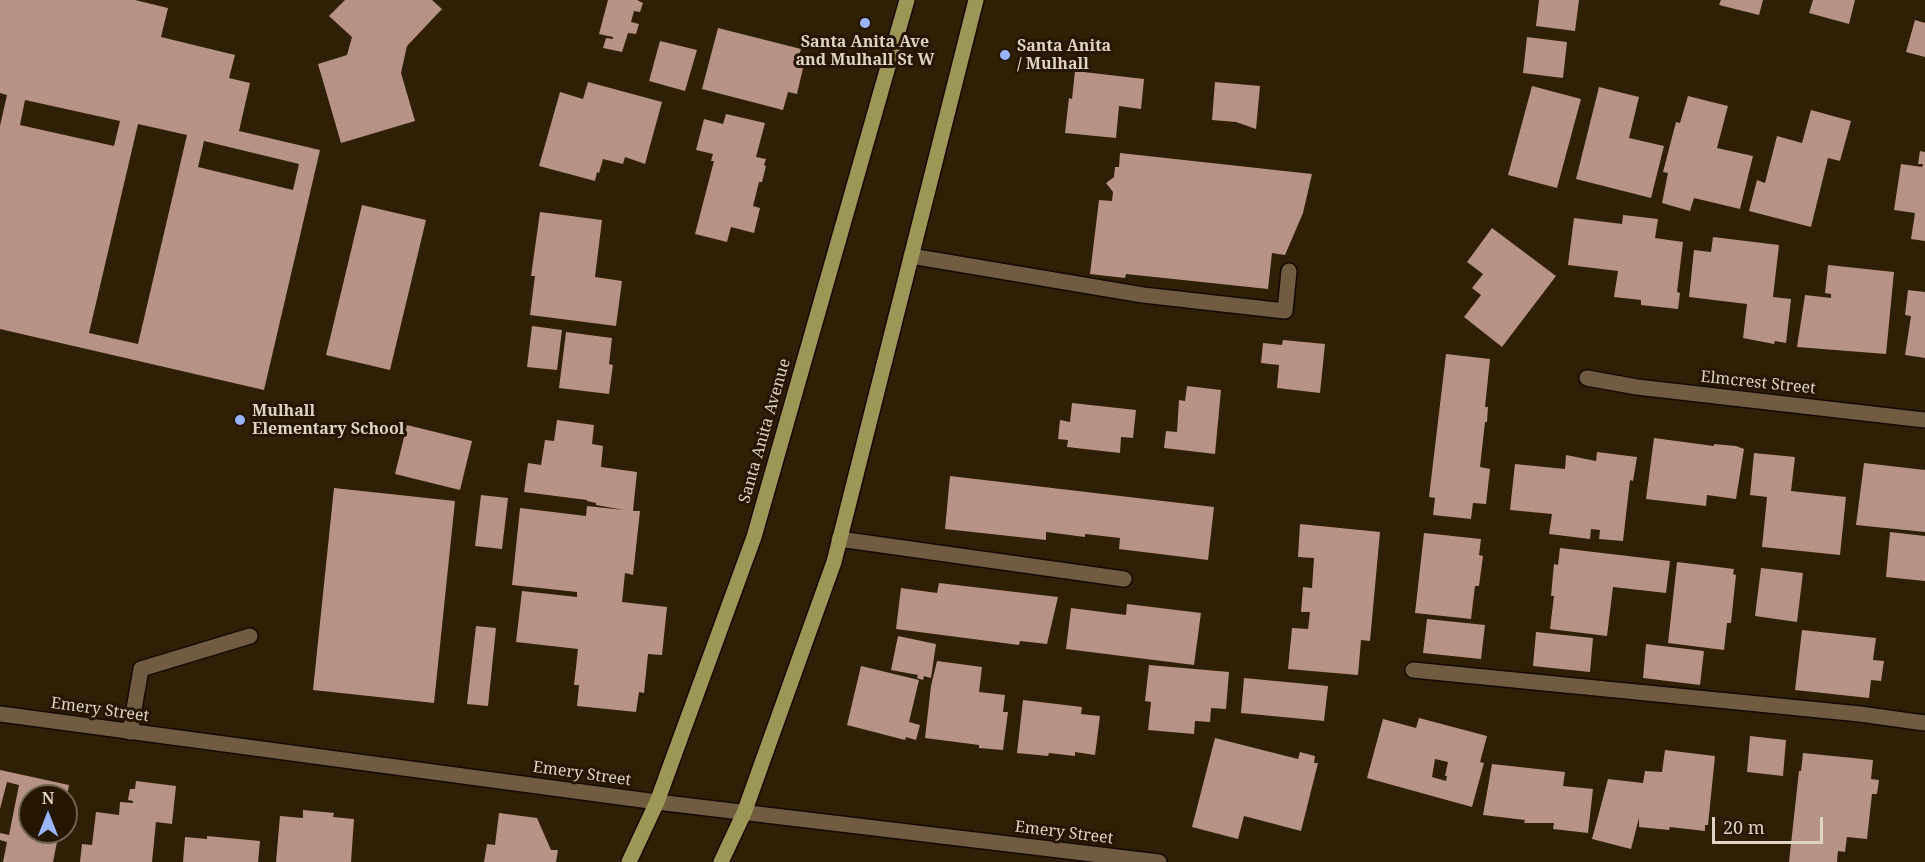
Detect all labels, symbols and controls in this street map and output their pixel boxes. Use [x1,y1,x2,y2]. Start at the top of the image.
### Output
marker: Santa Anita Ave and Mulhall St W [858,16,872,30]
place label: Santa Anita Ave and Mulhall St W [795,32,935,70]
place label: Santa Anita / Mulhall [1017,36,1111,74]
marker: Santa Anita / Mulhall [998,48,1012,62]
street label: Santa Anita Avenue [735,356,795,506]
street label: Elmcrest Street [1699,367,1817,399]
place label: Mulhall Elementary School [252,401,404,439]
marker: Mulhall Elementary School [233,413,247,427]
street label: Emery Street [50,694,150,726]
street label: Emery Street [532,758,632,790]
north arrow [18,784,78,844]
text: N [42,787,54,809]
scale bar [1715,805,1826,843]
text: 20 m [1723,815,1765,839]
street label: Emery Street [1014,817,1114,849]

